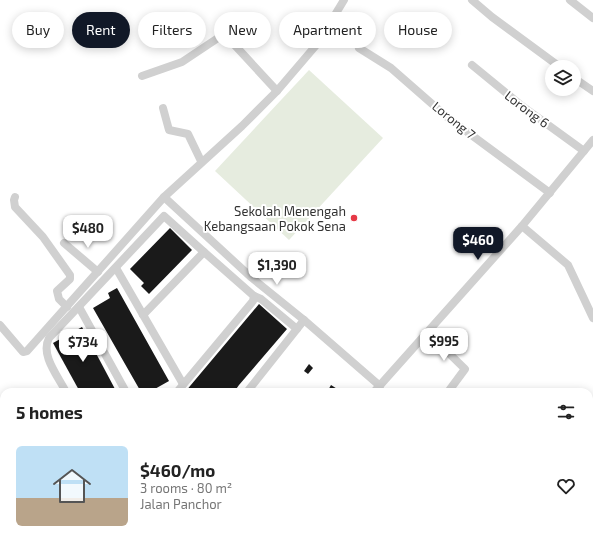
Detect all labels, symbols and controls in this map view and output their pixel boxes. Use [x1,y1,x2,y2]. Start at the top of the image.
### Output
chip: Buy [12,12,64,48]
chip: Rent [72,12,130,48]
chip: Filters [138,12,206,48]
chip: New [214,12,271,48]
chip: Apartment [279,12,376,48]
chip: House [384,12,452,48]
map controls [545,60,581,96]
button: layers [545,60,581,96]
street label: Lorong 6 [502,87,552,131]
street label: Lorong 7 [429,98,479,142]
place label: Sekolah Menengah Kebangsaan Pokok Sena [204,203,346,234]
marker: Sekolah Menengah Kebangsaan Pokok Sena [349,213,359,223]
pin: $480 [64,215,112,249]
text: $480 [72,220,104,236]
pin: $460 [454,227,502,261]
text: $460 [462,232,494,248]
pin: $1,390 [244,252,310,286]
text: $1,390 [257,257,297,273]
pin: $995 [420,328,468,362]
pin: $734 [59,329,107,363]
text: $995 [429,333,459,349]
text: $734 [68,334,98,350]
icon: filters [555,401,577,423]
text: 5 homes [16,402,83,422]
text: $460/mo [140,460,215,480]
icon: home [48,462,96,510]
icon: heart [555,475,577,497]
text: 3 rooms · 80 m² [140,480,232,496]
text: Jalan Panchor [140,496,222,512]

